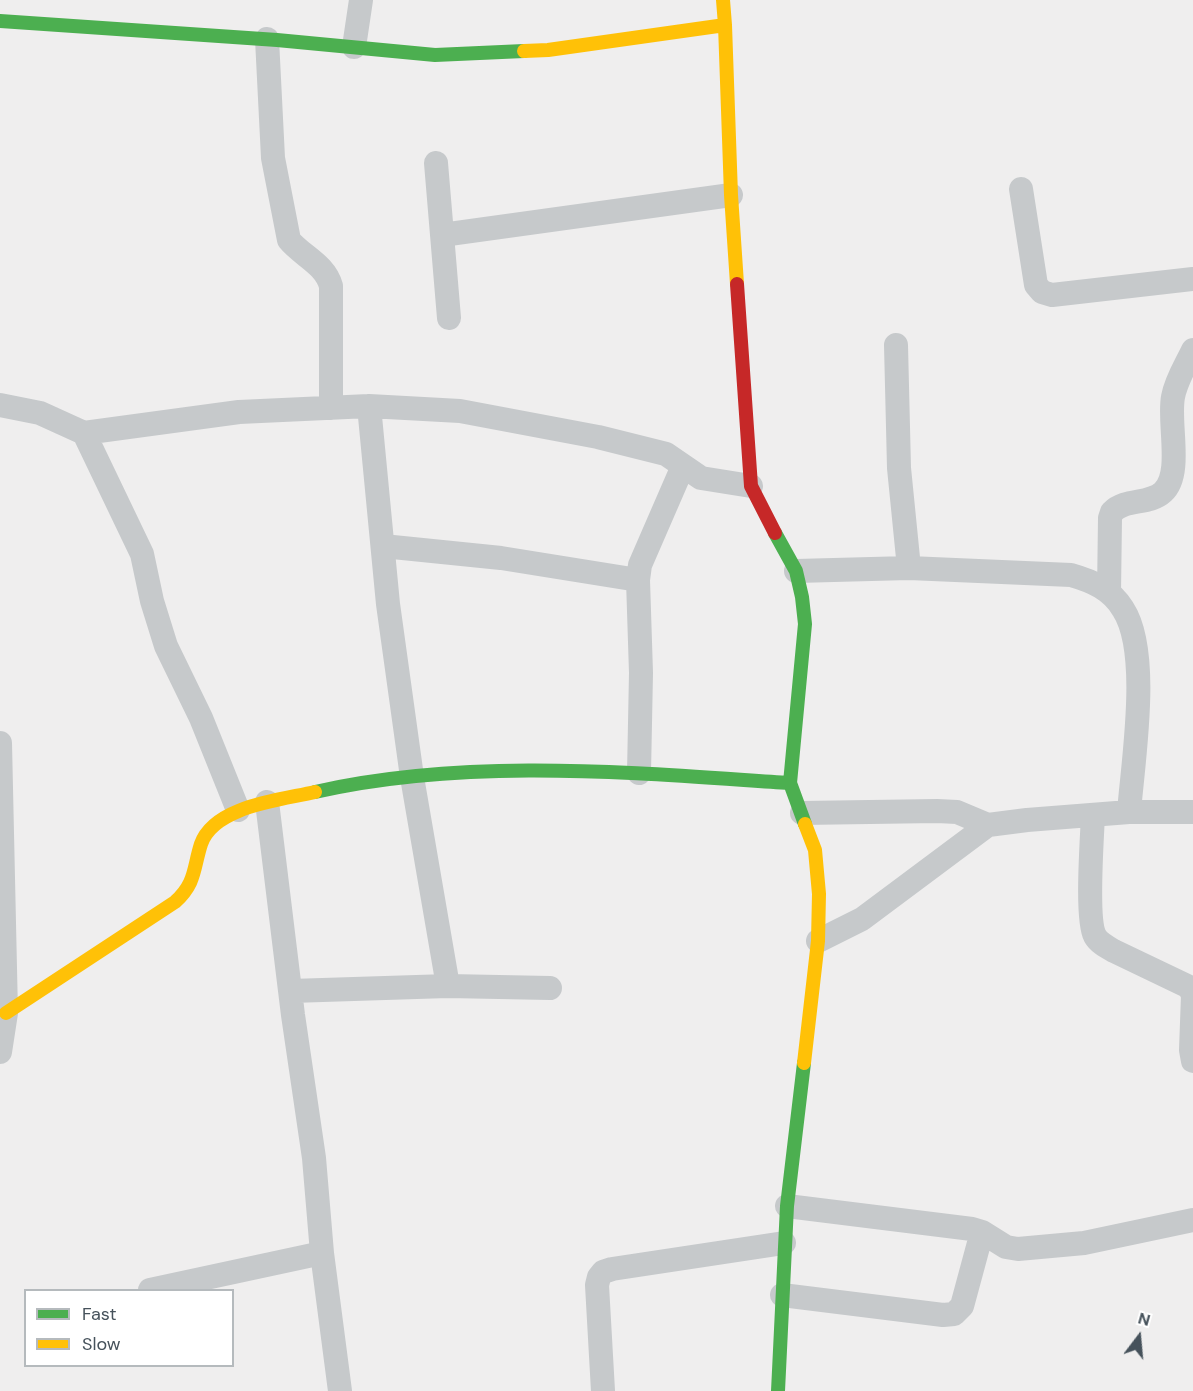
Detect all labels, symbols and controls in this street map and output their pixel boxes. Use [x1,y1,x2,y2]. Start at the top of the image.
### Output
legend [24,1289,234,1367]
text: Fast [82,1302,117,1326]
north arrow [1109,1307,1169,1367]
text: N [1136,1308,1153,1331]
text: Slow [82,1332,121,1356]

